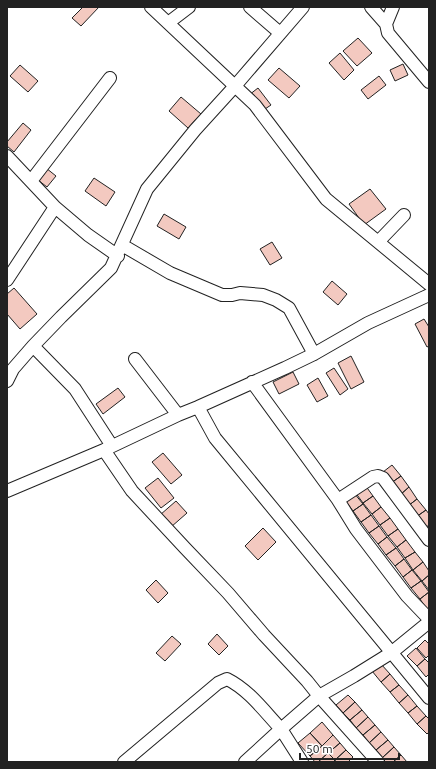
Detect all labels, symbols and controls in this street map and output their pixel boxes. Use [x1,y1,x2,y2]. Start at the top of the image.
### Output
scale bar [300,735,399,761]
text: 50 m [306,742,333,755]

